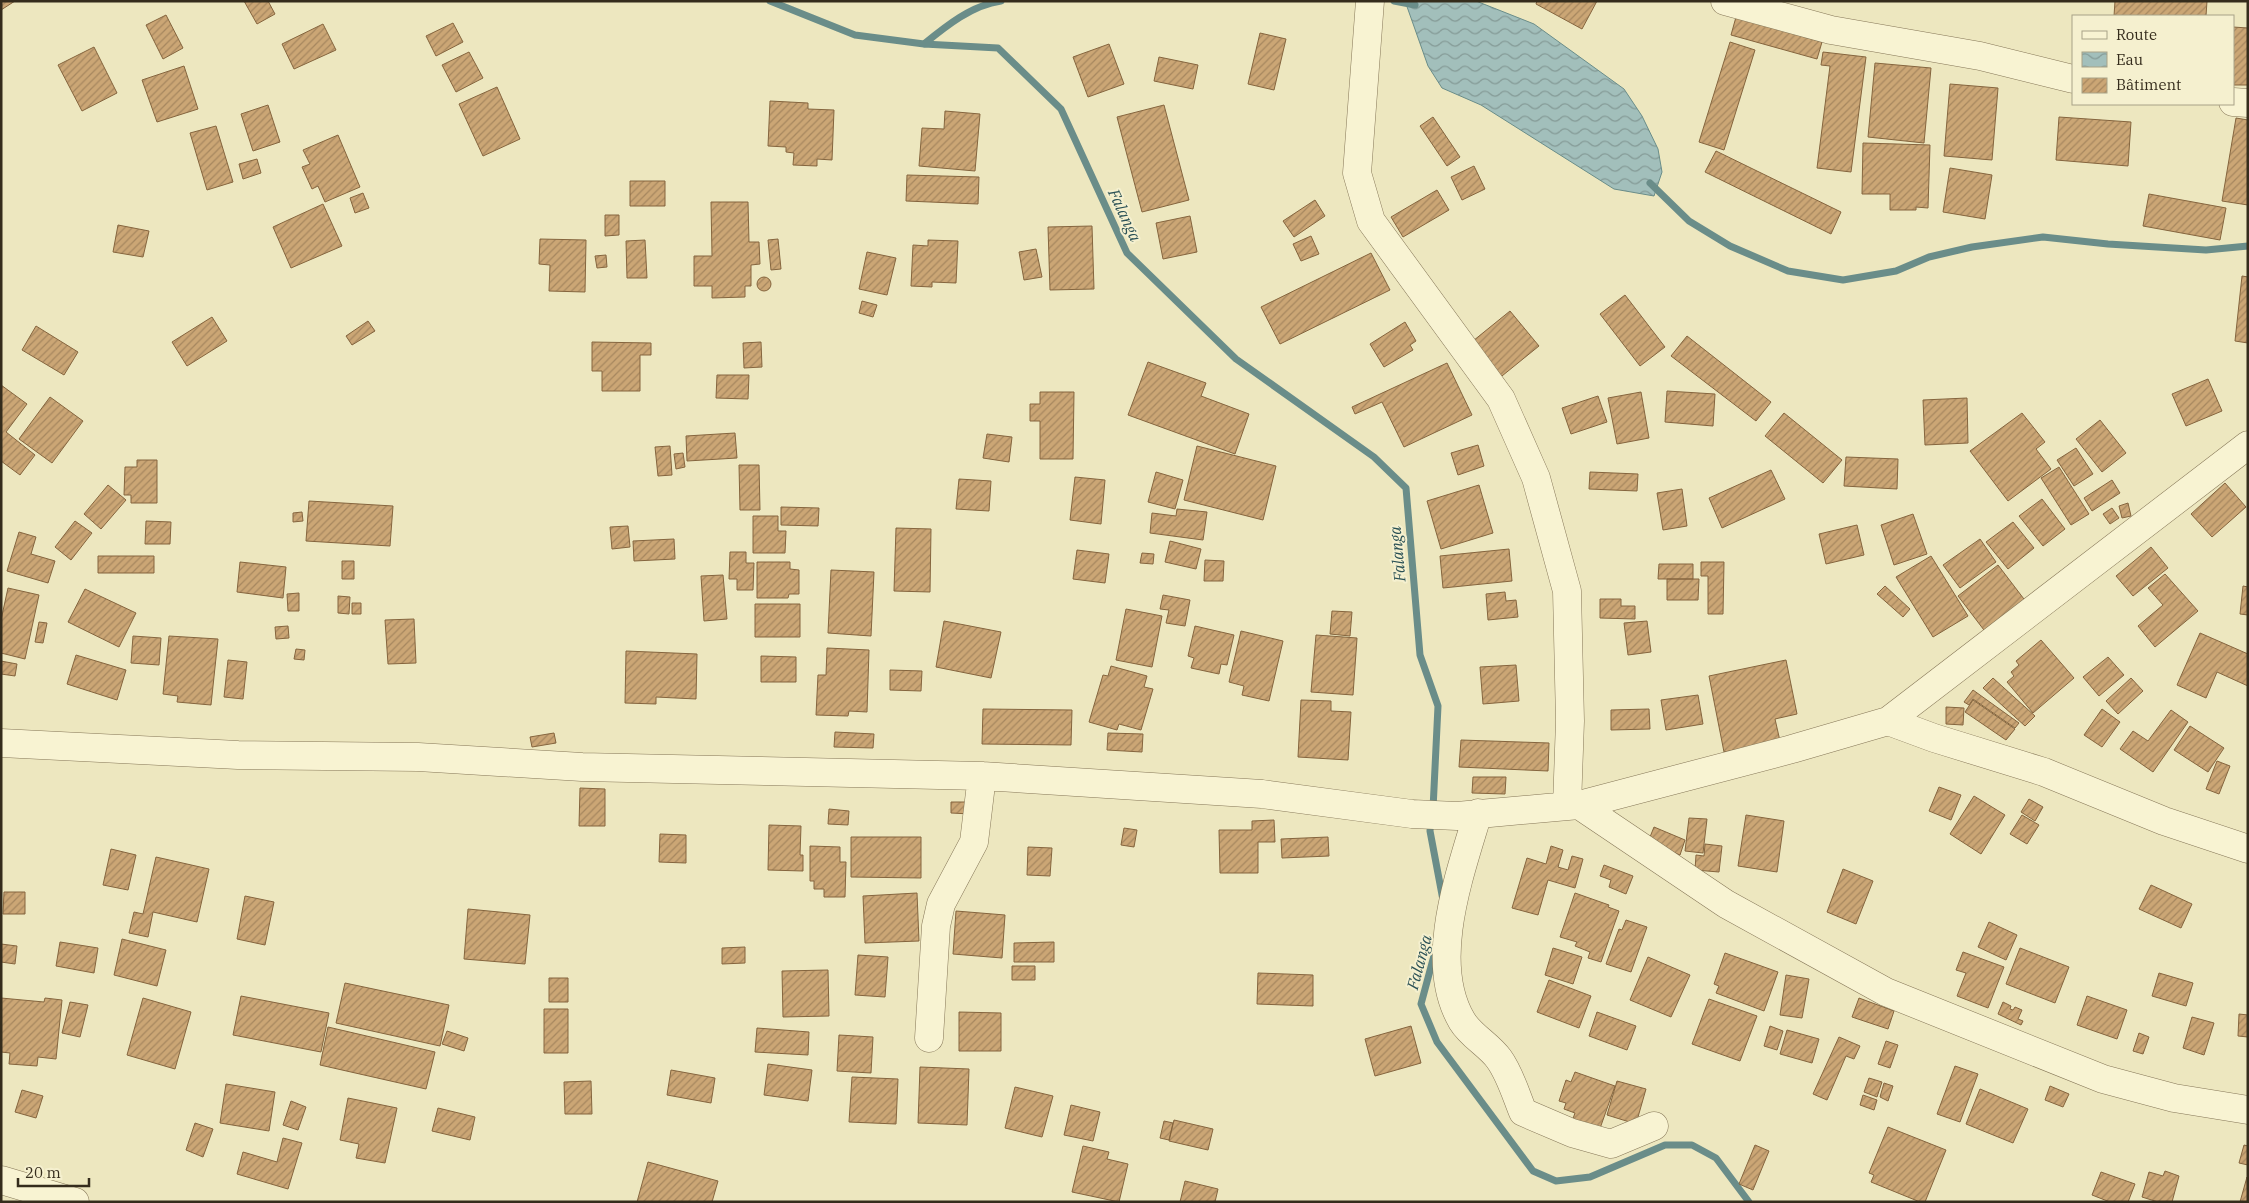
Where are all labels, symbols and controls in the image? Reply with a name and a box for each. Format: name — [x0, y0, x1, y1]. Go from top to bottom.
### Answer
legend — [2072, 15, 2234, 105]
text: Route — [2116, 25, 2157, 44]
text: Eau — [2116, 50, 2143, 69]
text: Bâtiment — [2116, 75, 2181, 94]
water label: Falanga — [1104, 185, 1146, 245]
water label: Falanga — [1385, 525, 1409, 584]
water label: Falanga — [1402, 932, 1436, 992]
scale bar — [18, 1156, 89, 1188]
text: 20 m — [25, 1163, 61, 1182]

